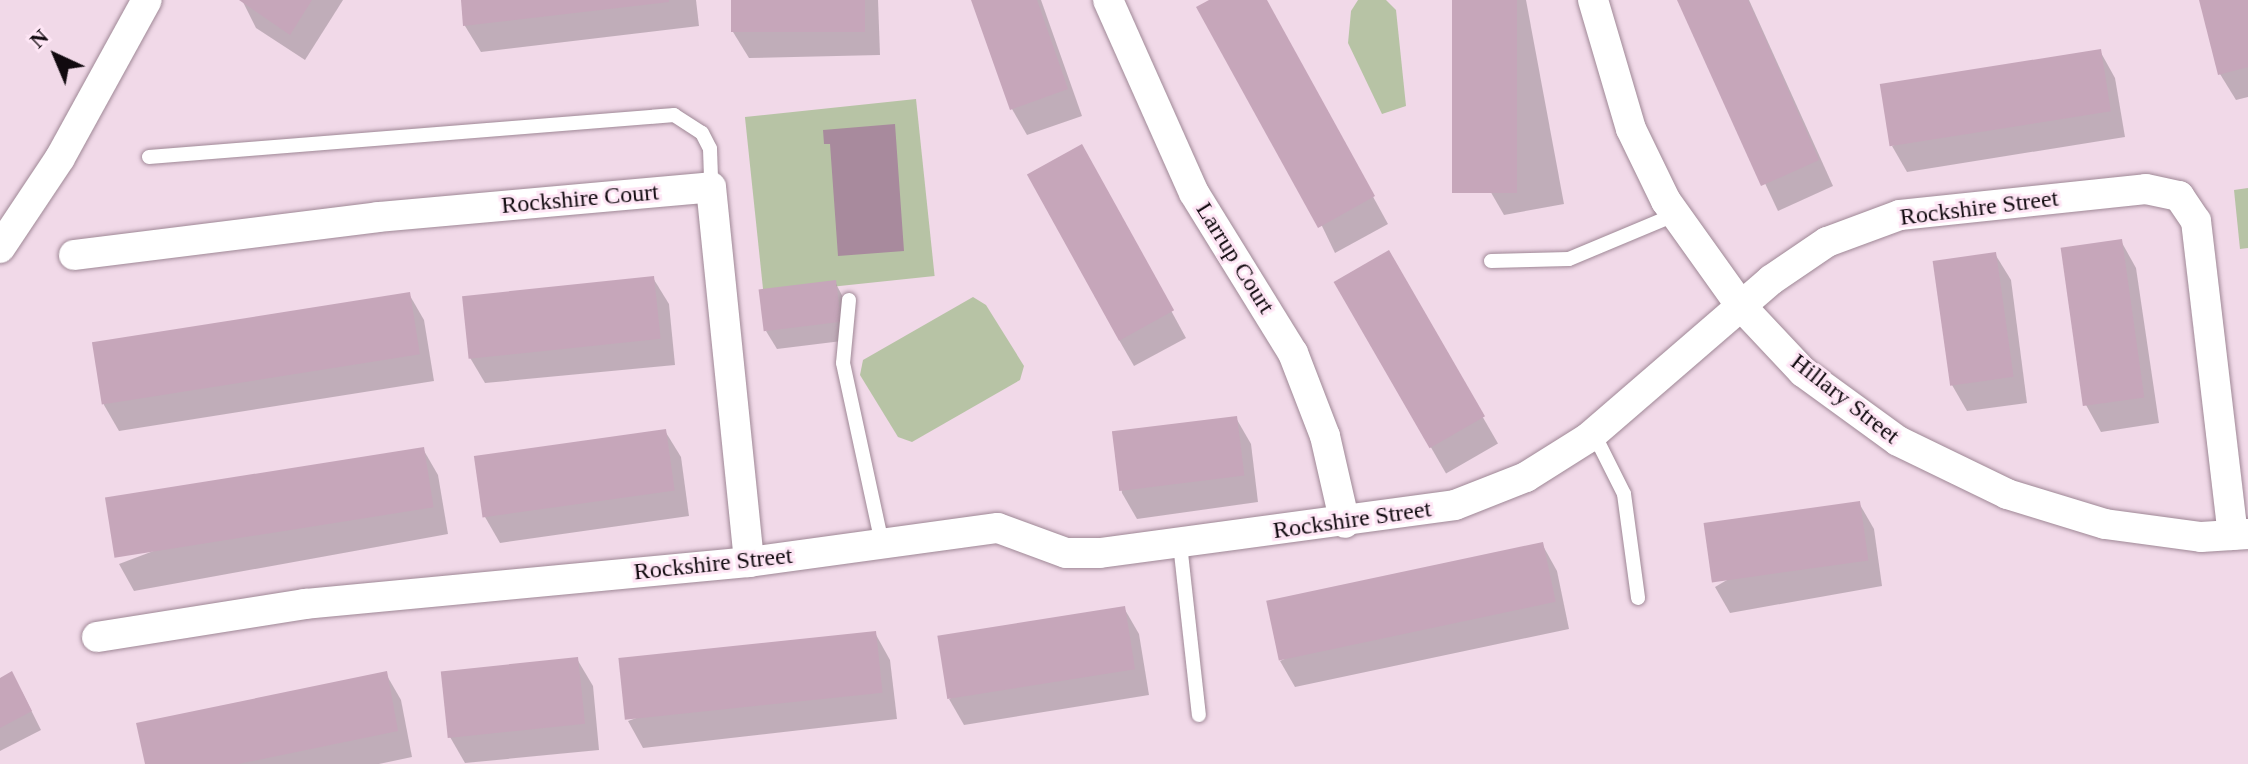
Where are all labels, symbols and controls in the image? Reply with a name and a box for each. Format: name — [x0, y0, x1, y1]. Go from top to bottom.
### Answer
north arrow — [16, 16, 96, 96]
text: N — [25, 24, 53, 53]
street label: Rockshire Court — [500, 178, 660, 220]
street label: Rockshire Street — [1898, 184, 2060, 232]
street label: Larrup Court — [1189, 197, 1281, 319]
street label: Hillary Street — [1785, 348, 1905, 450]
street label: Rockshire Street — [1271, 495, 1433, 545]
street label: Rockshire Street — [632, 541, 794, 587]

